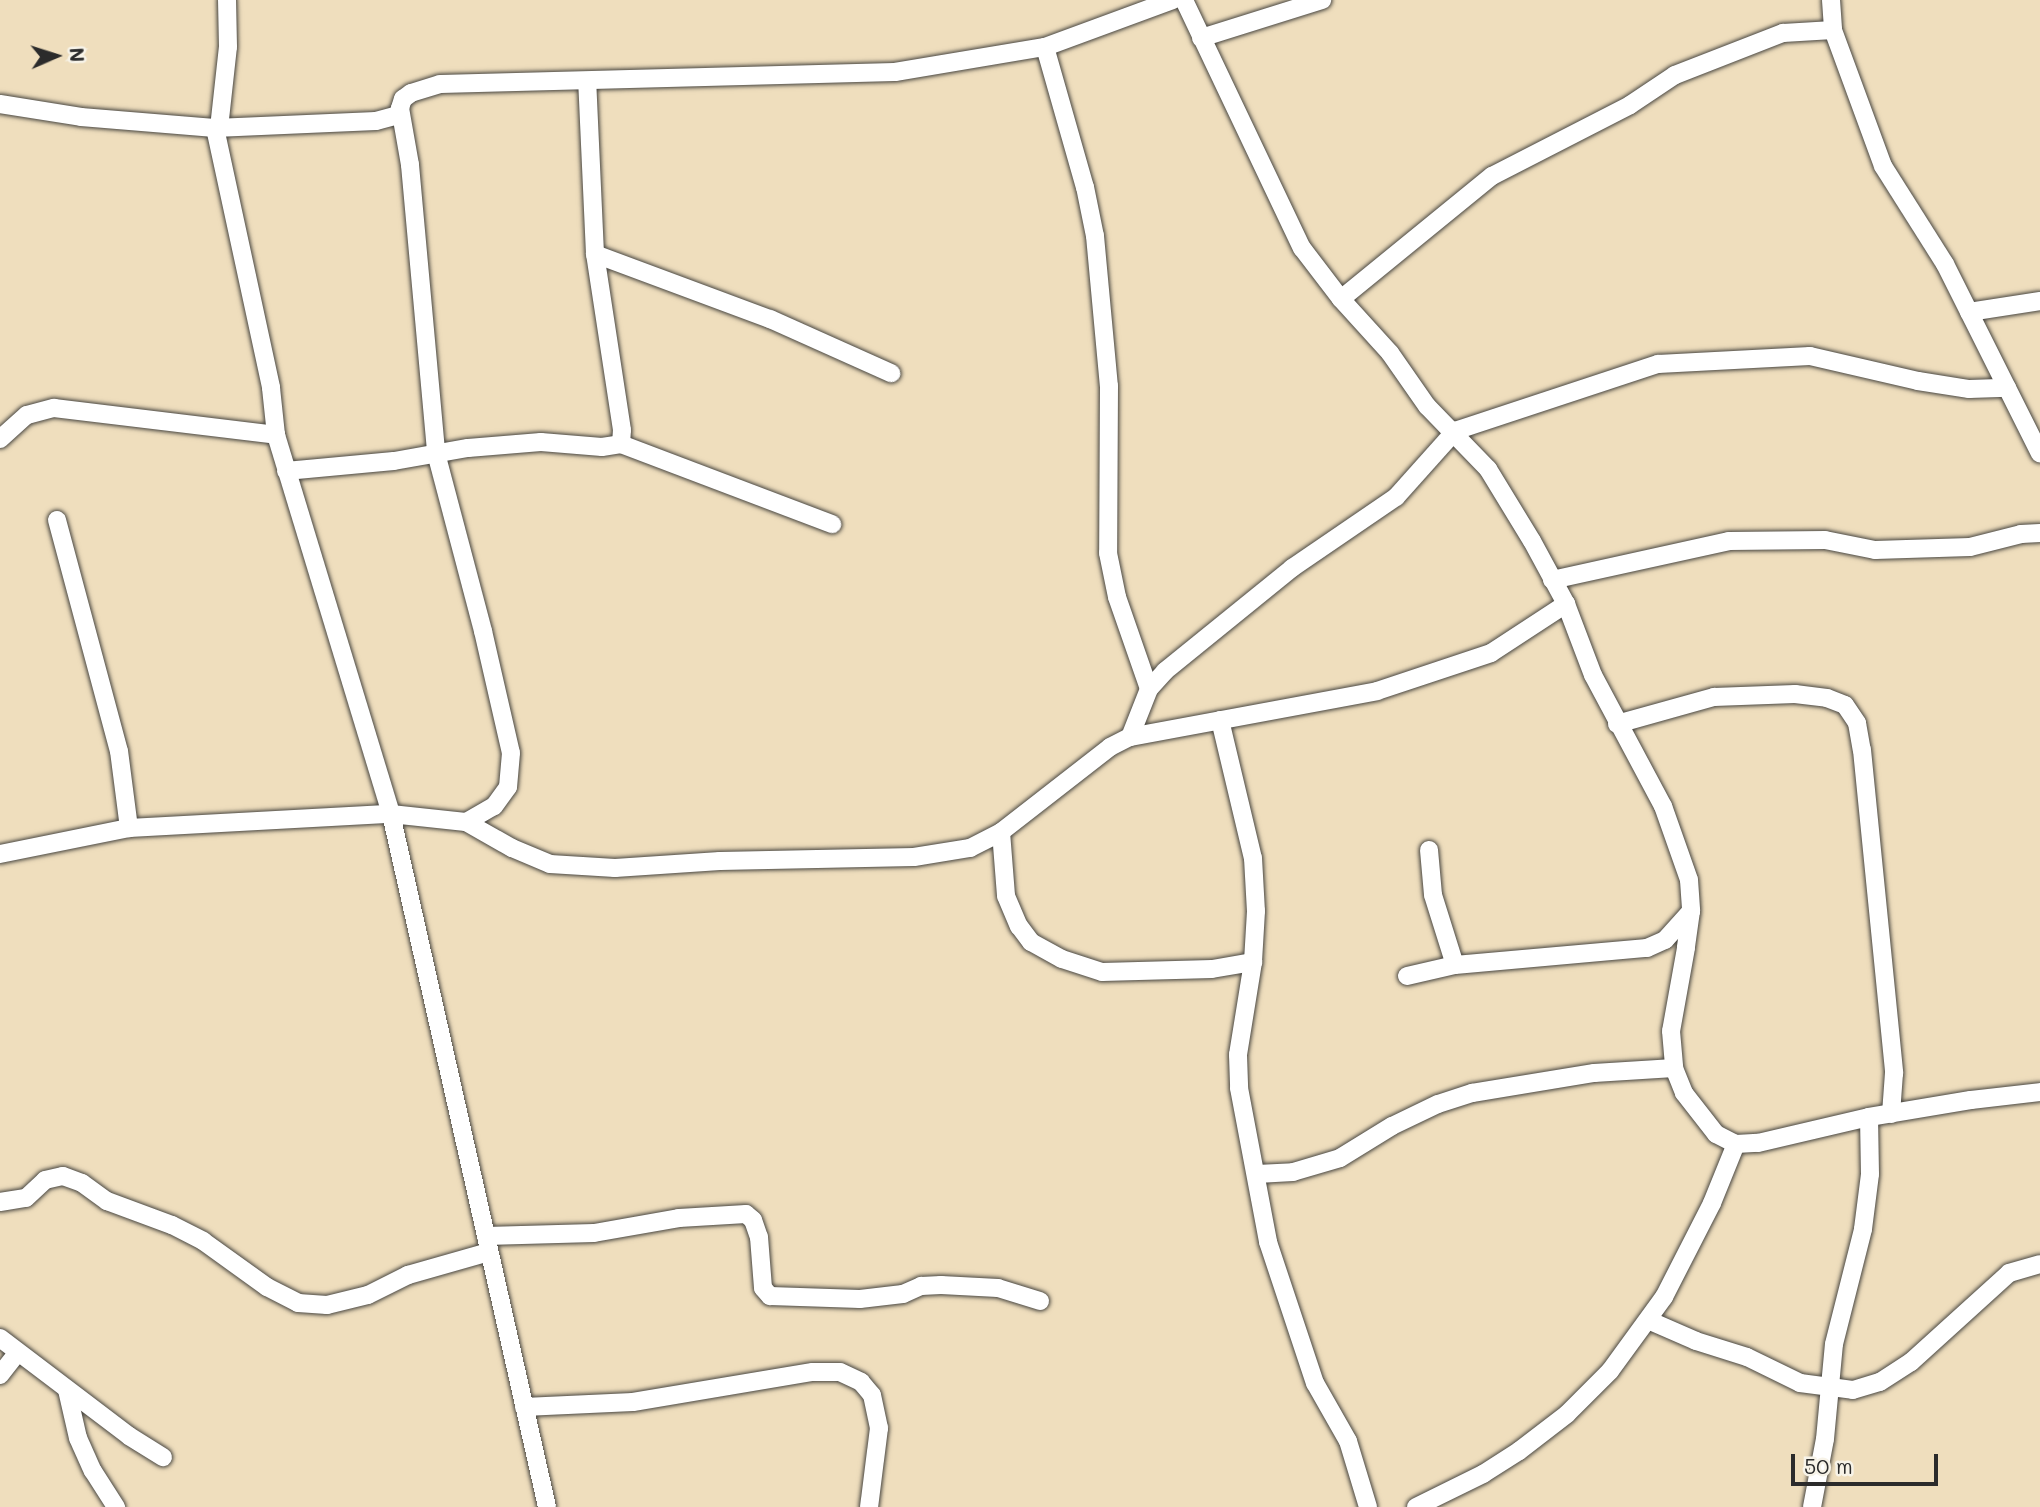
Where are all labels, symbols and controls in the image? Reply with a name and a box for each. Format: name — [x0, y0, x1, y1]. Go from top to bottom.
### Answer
north arrow — [21, 21, 91, 91]
text: N — [65, 47, 90, 63]
scale bar — [1795, 1440, 1942, 1484]
text: 50 m — [1804, 1452, 1853, 1479]

